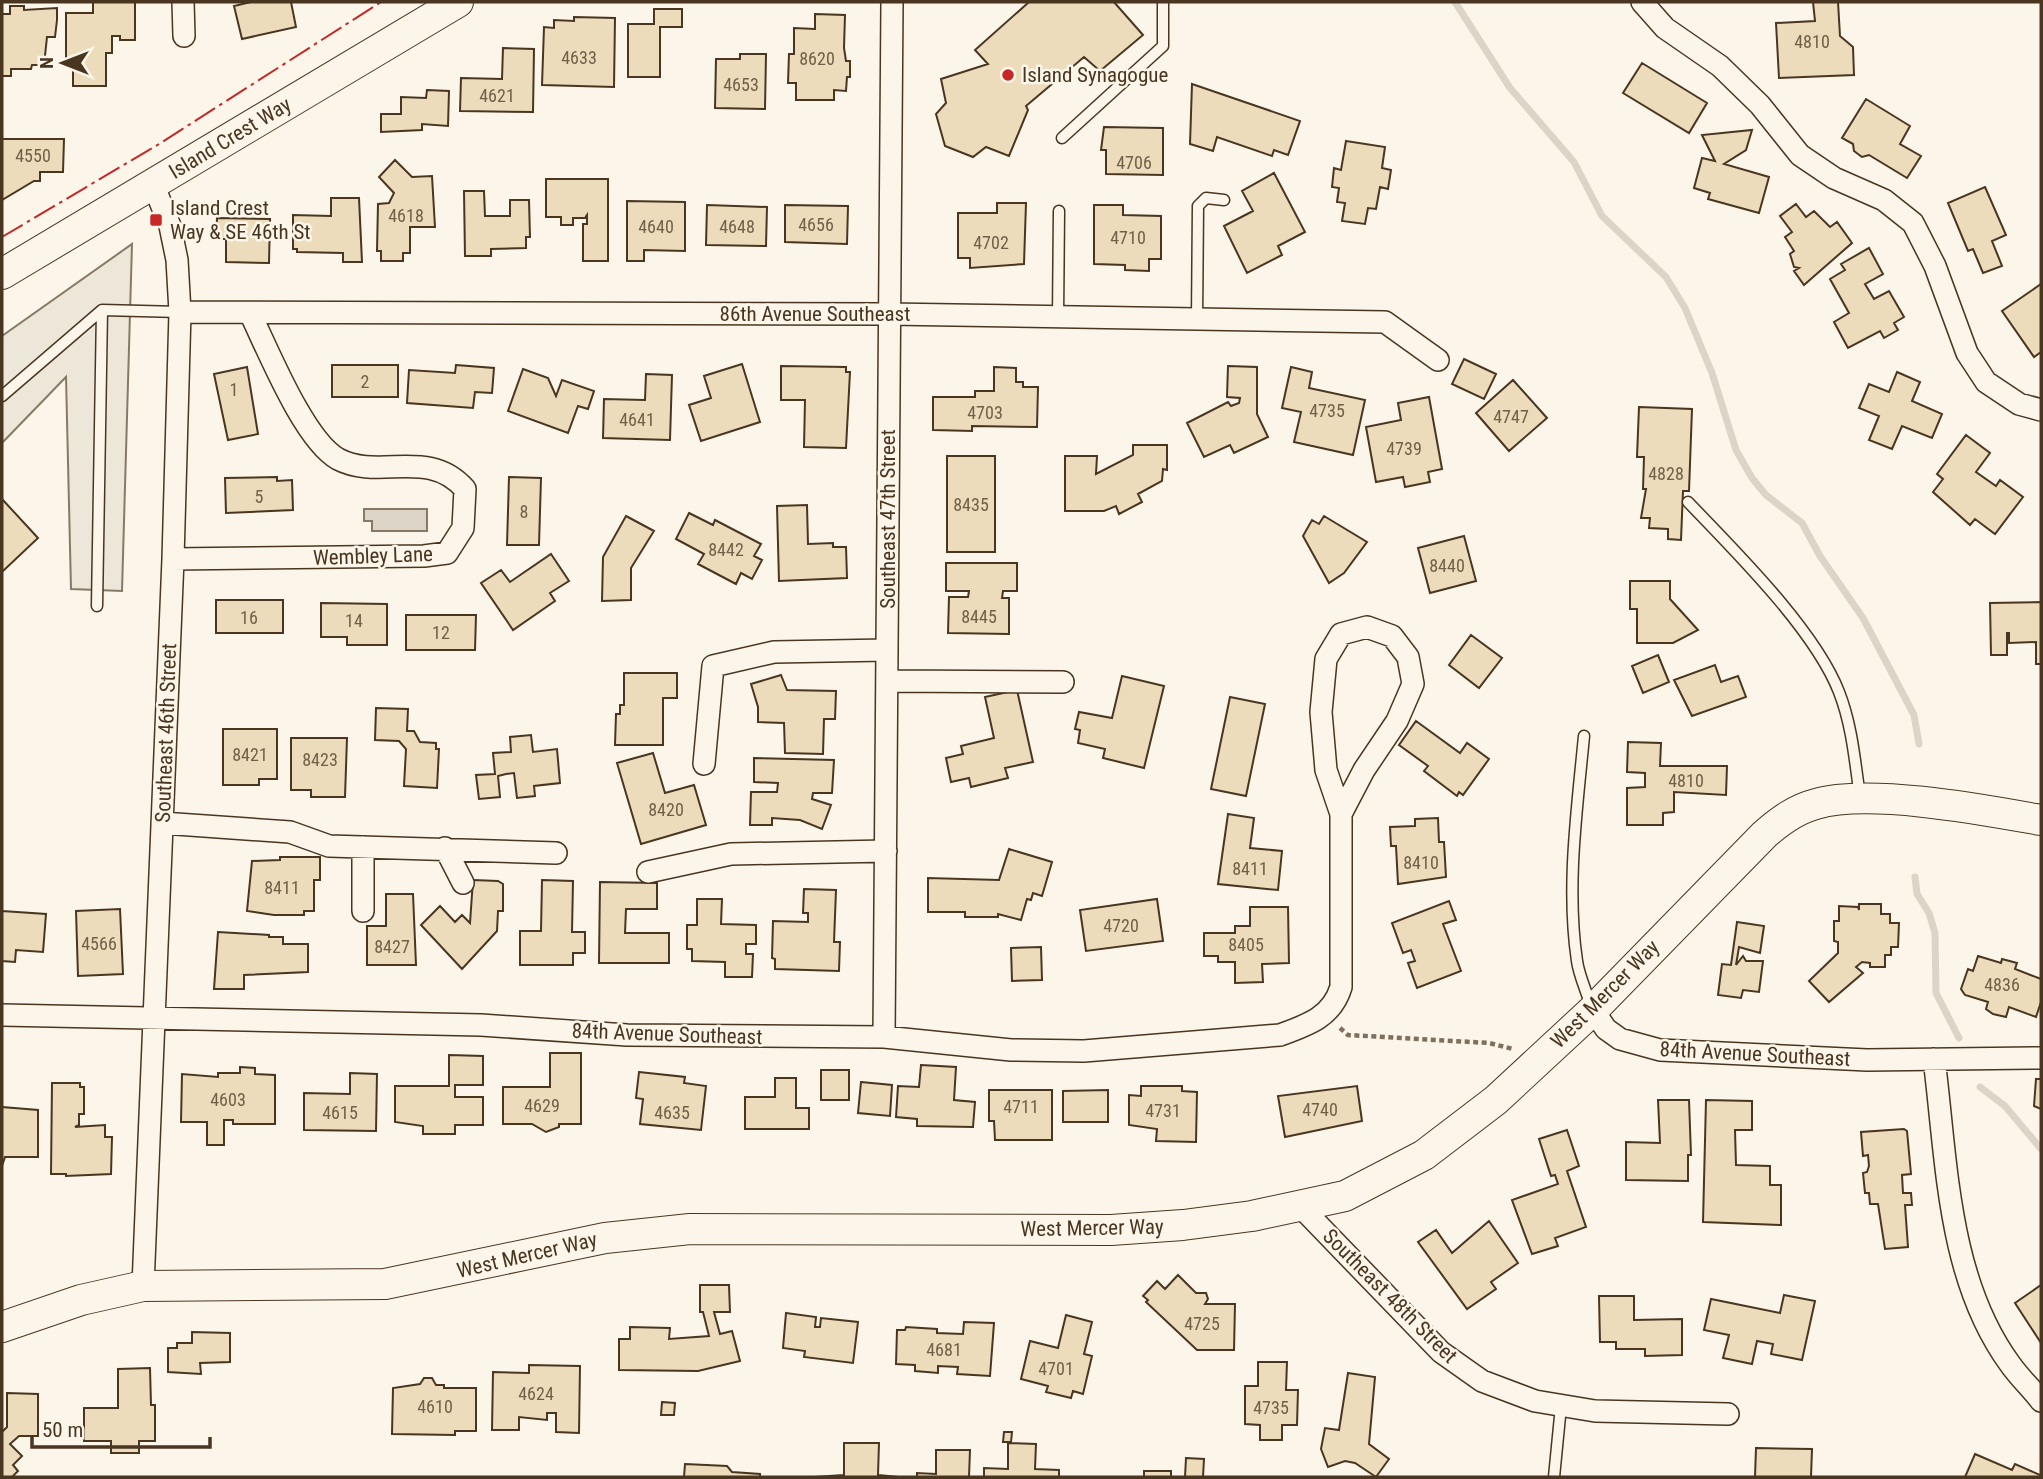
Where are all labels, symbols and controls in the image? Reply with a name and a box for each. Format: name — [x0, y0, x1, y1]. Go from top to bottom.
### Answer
north arrow — [28, 28, 98, 98]
house number: 4810 — [1794, 31, 1830, 52]
house number: 4633 — [561, 47, 597, 68]
house number: 8620 — [799, 48, 835, 69]
text: N — [35, 57, 58, 69]
place label: Island Synagogue — [1022, 63, 1168, 87]
marker: Island Synagogue — [1000, 67, 1016, 83]
house number: 4653 — [723, 74, 759, 95]
house number: 4621 — [479, 85, 515, 106]
street label: Island Crest Way — [165, 92, 296, 184]
house number: 4550 — [15, 145, 51, 166]
house number: 4706 — [1116, 152, 1152, 173]
place label: Island Crest Way & SE 46th St — [170, 196, 311, 244]
house number: 4618 — [388, 205, 424, 226]
marker: Island Crest Way & SE 46th St — [148, 212, 164, 228]
house number: 4656 — [798, 214, 834, 235]
house number: 4640 — [638, 216, 674, 237]
house number: 4648 — [719, 216, 755, 237]
house number: 4710 — [1110, 227, 1146, 248]
house number: 4702 — [973, 232, 1009, 253]
street label: 86th Avenue Southeast — [720, 302, 910, 326]
house number: 2 — [361, 371, 370, 392]
house number: 1 — [230, 379, 238, 400]
house number: 4735 — [1309, 400, 1345, 421]
house number: 4703 — [967, 402, 1003, 423]
house number: 4747 — [1493, 406, 1529, 427]
house number: 4641 — [619, 409, 655, 430]
street label: Southeast 47th Street — [876, 429, 900, 609]
house number: 4739 — [1386, 438, 1422, 459]
house number: 4828 — [1648, 463, 1684, 484]
house number: 5 — [255, 486, 264, 507]
house number: 8435 — [953, 494, 989, 515]
house number: 8 — [520, 501, 528, 522]
house number: 8442 — [708, 539, 744, 560]
street label: Wembley Lane — [313, 542, 433, 570]
house number: 8440 — [1429, 555, 1465, 576]
house number: 8445 — [961, 606, 997, 627]
house number: 16 — [240, 607, 258, 628]
house number: 14 — [345, 610, 363, 631]
house number: 12 — [432, 622, 450, 643]
street label: Southeast 46th Street — [151, 643, 181, 823]
house number: 8421 — [232, 744, 268, 765]
house number: 8423 — [302, 749, 338, 770]
house number: 4810 — [1668, 770, 1704, 791]
house number: 8420 — [648, 799, 684, 820]
house number: 8410 — [1403, 852, 1439, 873]
house number: 8411 — [1232, 858, 1268, 879]
house number: 8411 — [264, 877, 300, 898]
house number: 4720 — [1103, 915, 1139, 936]
house number: 4566 — [81, 933, 117, 954]
house number: 8405 — [1228, 934, 1264, 955]
street label: West Mercer Way — [1546, 935, 1664, 1053]
house number: 8427 — [374, 936, 410, 957]
house number: 4836 — [1984, 974, 2020, 995]
street label: 84th Avenue Southeast — [571, 1019, 763, 1049]
street label: 84th Avenue Southeast — [1659, 1037, 1851, 1071]
house number: 4603 — [210, 1089, 246, 1110]
house number: 4629 — [524, 1095, 560, 1116]
house number: 4711 — [1003, 1096, 1039, 1117]
house number: 4740 — [1302, 1099, 1338, 1120]
house number: 4731 — [1145, 1100, 1181, 1121]
house number: 4615 — [322, 1102, 358, 1123]
house number: 4635 — [654, 1102, 690, 1123]
street label: West Mercer Way — [1020, 1215, 1164, 1241]
street label: Southeast 48th Street — [1318, 1224, 1462, 1368]
street label: West Mercer Way — [455, 1227, 600, 1283]
house number: 4725 — [1184, 1313, 1220, 1334]
house number: 4681 — [926, 1339, 962, 1360]
house number: 4701 — [1038, 1358, 1074, 1379]
house number: 4624 — [518, 1383, 554, 1404]
house number: 4610 — [417, 1396, 453, 1417]
house number: 4735 — [1253, 1397, 1289, 1418]
scale bar — [32, 1406, 210, 1450]
text: 50 m — [42, 1418, 83, 1442]

